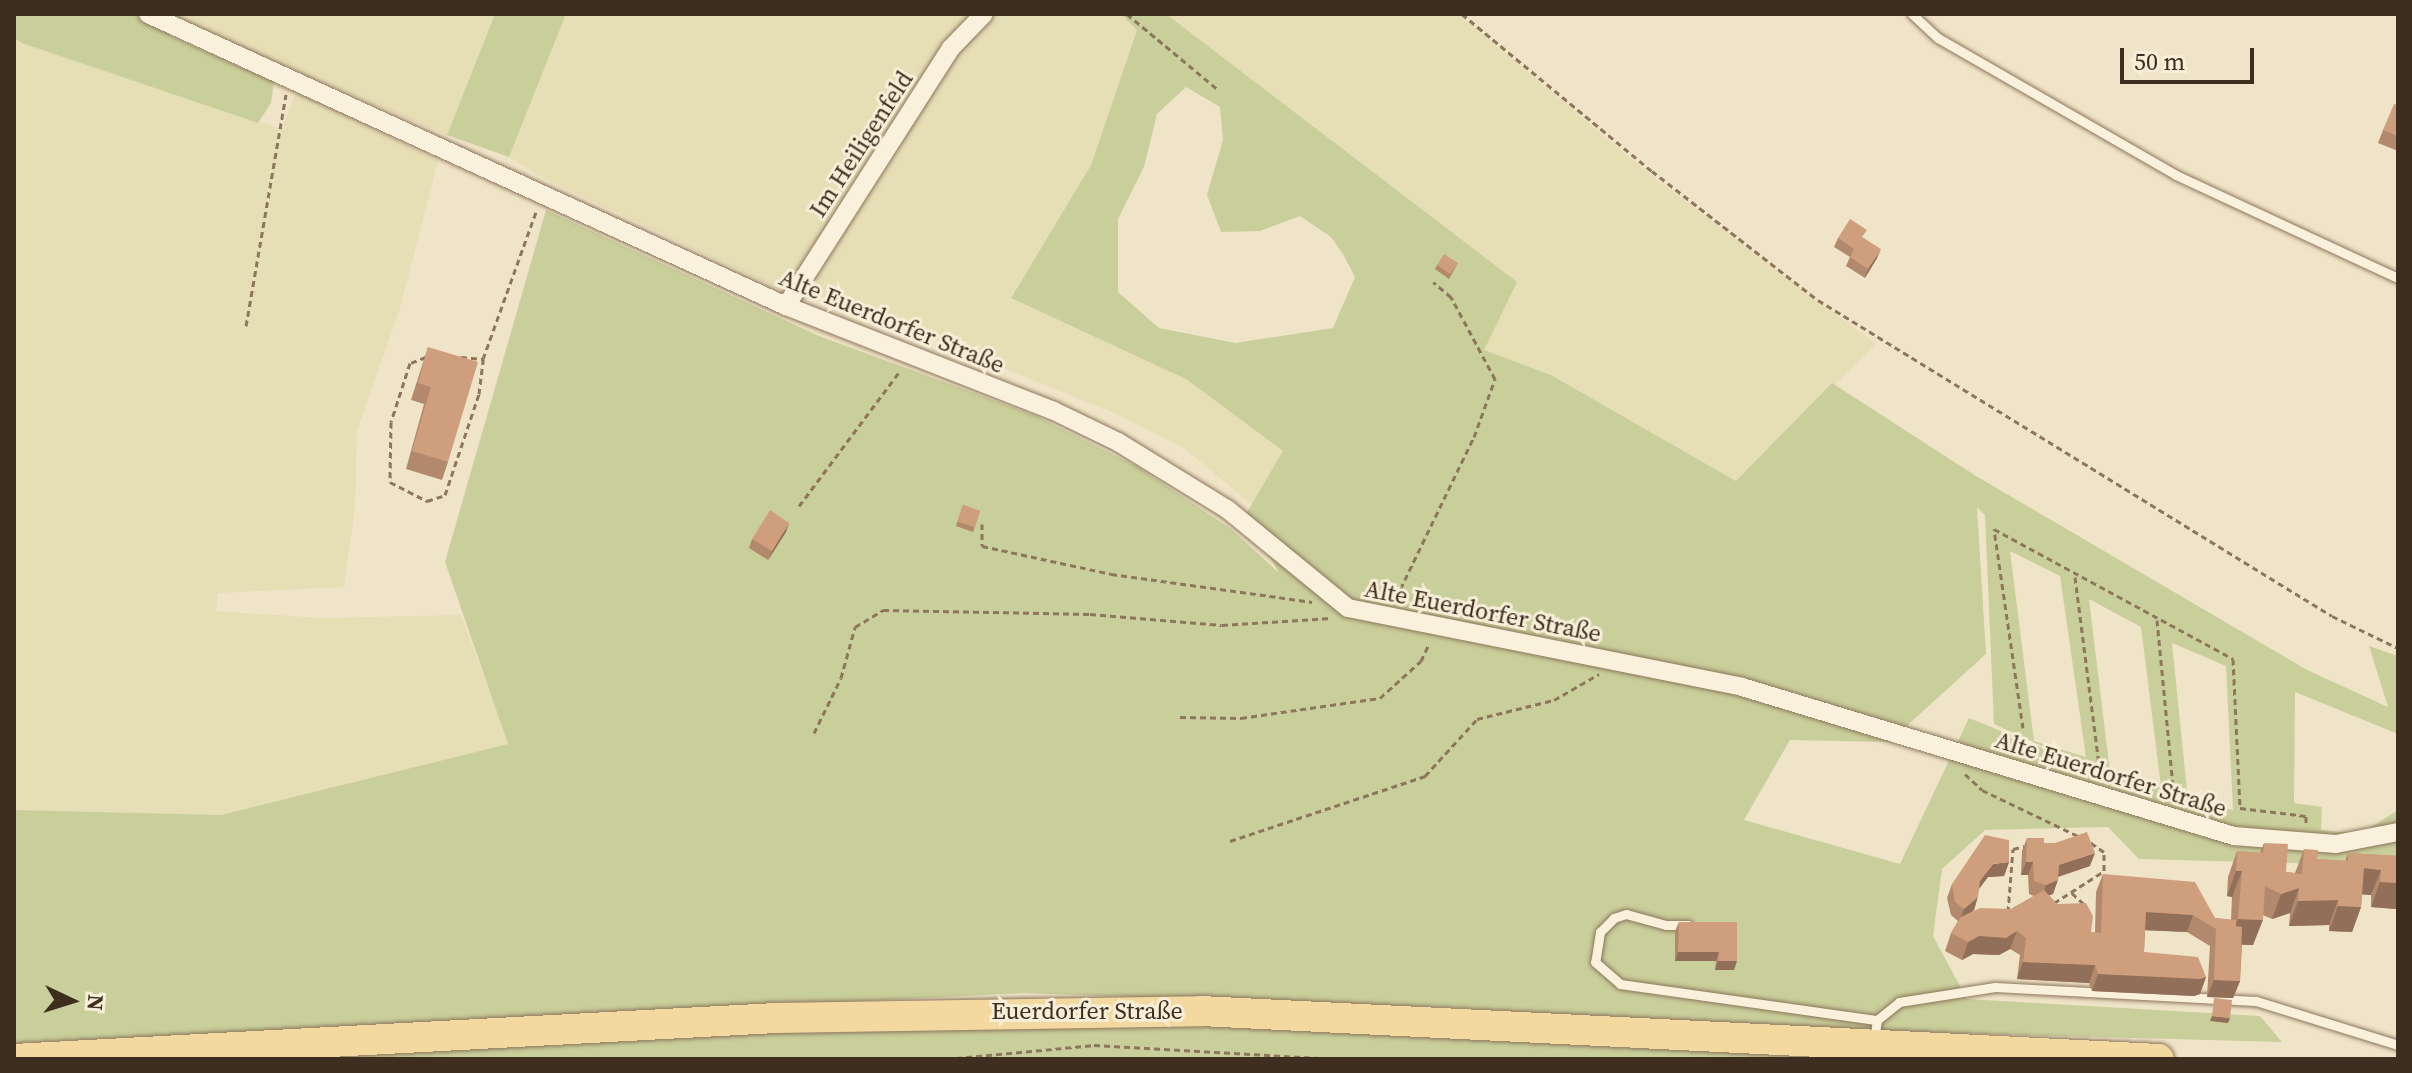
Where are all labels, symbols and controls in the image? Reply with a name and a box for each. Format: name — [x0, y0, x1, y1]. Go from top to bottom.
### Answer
scale bar — [2124, 32, 2258, 82]
text: 50 m — [2134, 45, 2185, 78]
street label: Im Heiligenfeld — [803, 66, 919, 222]
street label: Alte Euerdorfer Straße — [775, 263, 1009, 379]
street label: Alte Euerdorfer Straße — [1362, 574, 1604, 648]
street label: Alte Euerdorfer Straße — [1992, 725, 2230, 823]
north arrow — [32, 961, 112, 1041]
text: N — [80, 994, 111, 1012]
street label: Euerdorfer Straße — [991, 997, 1183, 1025]

